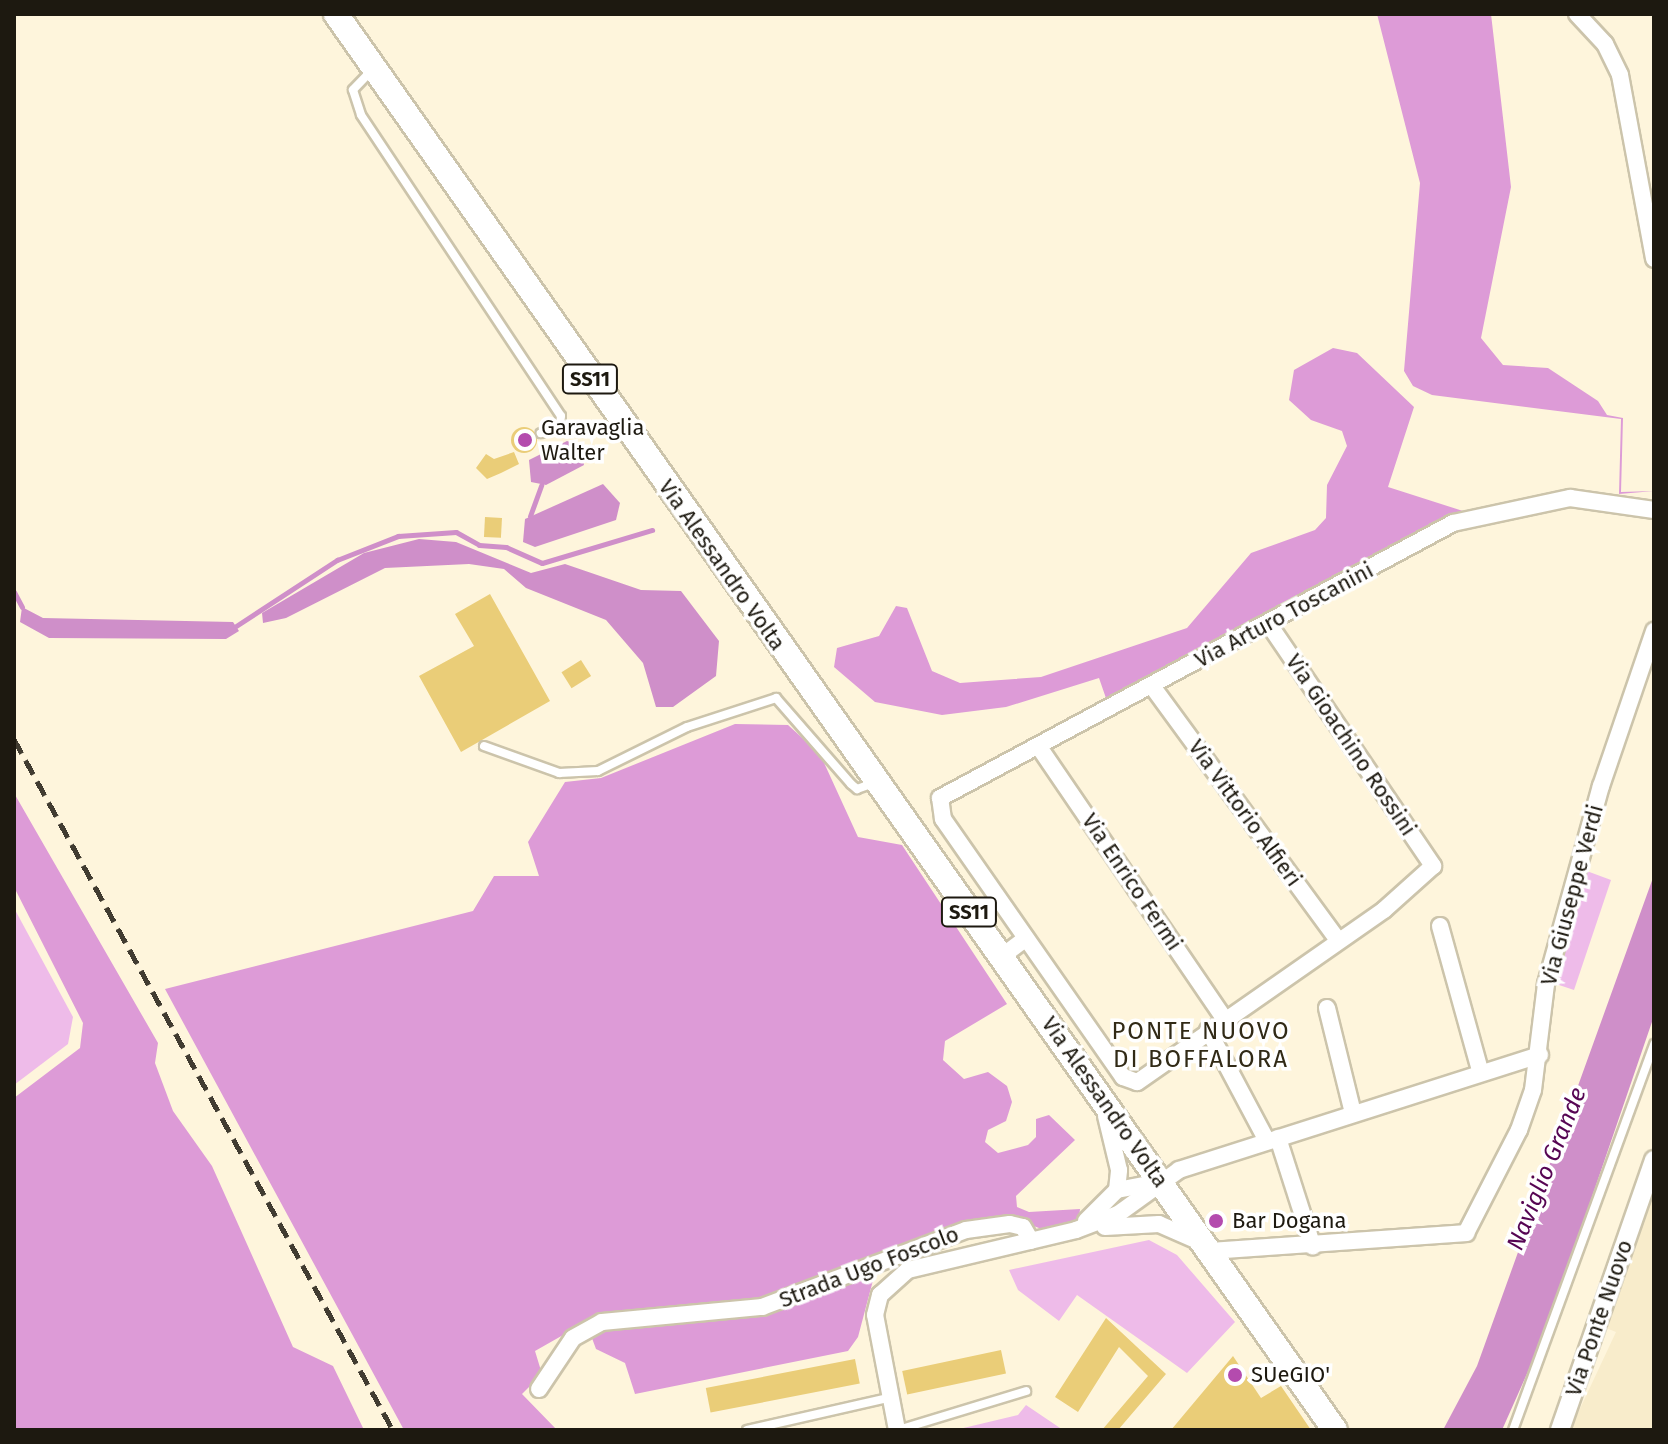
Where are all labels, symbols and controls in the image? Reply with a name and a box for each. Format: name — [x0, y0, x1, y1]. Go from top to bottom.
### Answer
road number: SS11 — [560, 363, 620, 395]
place label: Garavaglia Walter — [541, 414, 644, 466]
marker: Garavaglia Walter — [516, 431, 534, 449]
street label: Via Alessandro Volta — [653, 474, 791, 656]
street label: Via Arturo Toscanini — [1190, 557, 1378, 673]
street label: Via Gioachino Rossini — [1280, 649, 1422, 841]
street label: Via Vittorio Alfieri — [1183, 735, 1307, 891]
street label: Via Giuseppe Verdi — [1535, 802, 1609, 988]
street label: Via Enrico Fermi — [1076, 808, 1188, 956]
road number: SS11 — [939, 896, 999, 928]
street label: Via Alessandro Volta — [1036, 1011, 1174, 1193]
district label: PONTE NUOVO DI BOFFALORA — [1111, 1018, 1291, 1074]
water label: Naviglio Grande — [1501, 1083, 1593, 1255]
place label: Bar Dogana — [1232, 1208, 1347, 1234]
marker: Bar Dogana — [1207, 1212, 1225, 1230]
street label: Strada Ugo Foscolo — [776, 1221, 962, 1313]
street label: Via Ponte Nuovo — [1560, 1236, 1638, 1400]
place label: SUeGIO' — [1251, 1362, 1330, 1388]
marker: SUeGIO' — [1226, 1366, 1244, 1384]

